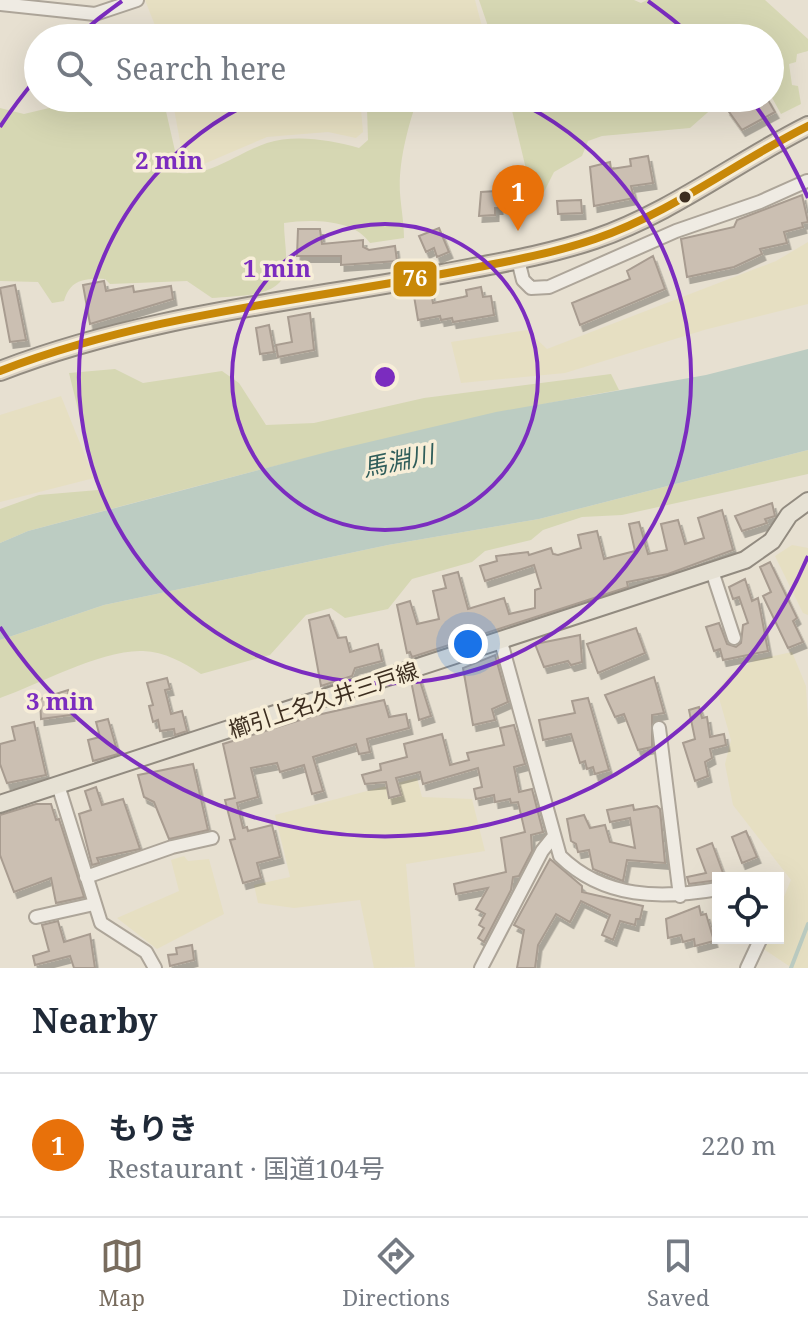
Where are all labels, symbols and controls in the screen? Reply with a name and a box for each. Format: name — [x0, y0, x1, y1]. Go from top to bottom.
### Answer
search box — [24, 24, 784, 112]
icon: search — [52, 46, 96, 90]
text: Search here — [116, 48, 286, 89]
text: 2 min — [135, 143, 203, 176]
pin: 1 — [492, 165, 544, 231]
unlabelled marker — [677, 189, 693, 205]
text: 1 min — [243, 251, 311, 284]
line badge: 76 — [392, 260, 438, 298]
text: 76 — [403, 262, 427, 292]
centre of rings — [371, 363, 399, 391]
water label: 馬淵川 — [359, 436, 440, 484]
your location — [448, 624, 488, 664]
street label: 櫛引上名久井三戸線 — [224, 654, 422, 744]
text: 3 min — [26, 684, 94, 717]
map controls — [712, 872, 784, 944]
button: locate — [712, 872, 784, 944]
text: Nearby — [32, 997, 158, 1043]
text: もりき — [108, 1107, 198, 1148]
text: 1 — [51, 1127, 65, 1163]
text: 220 m — [701, 1127, 776, 1163]
text: Restaurant · 国道104号 — [108, 1150, 385, 1186]
tab: Map — [99, 1234, 145, 1312]
tab: Directions — [342, 1234, 450, 1312]
tab: Saved — [647, 1234, 709, 1312]

